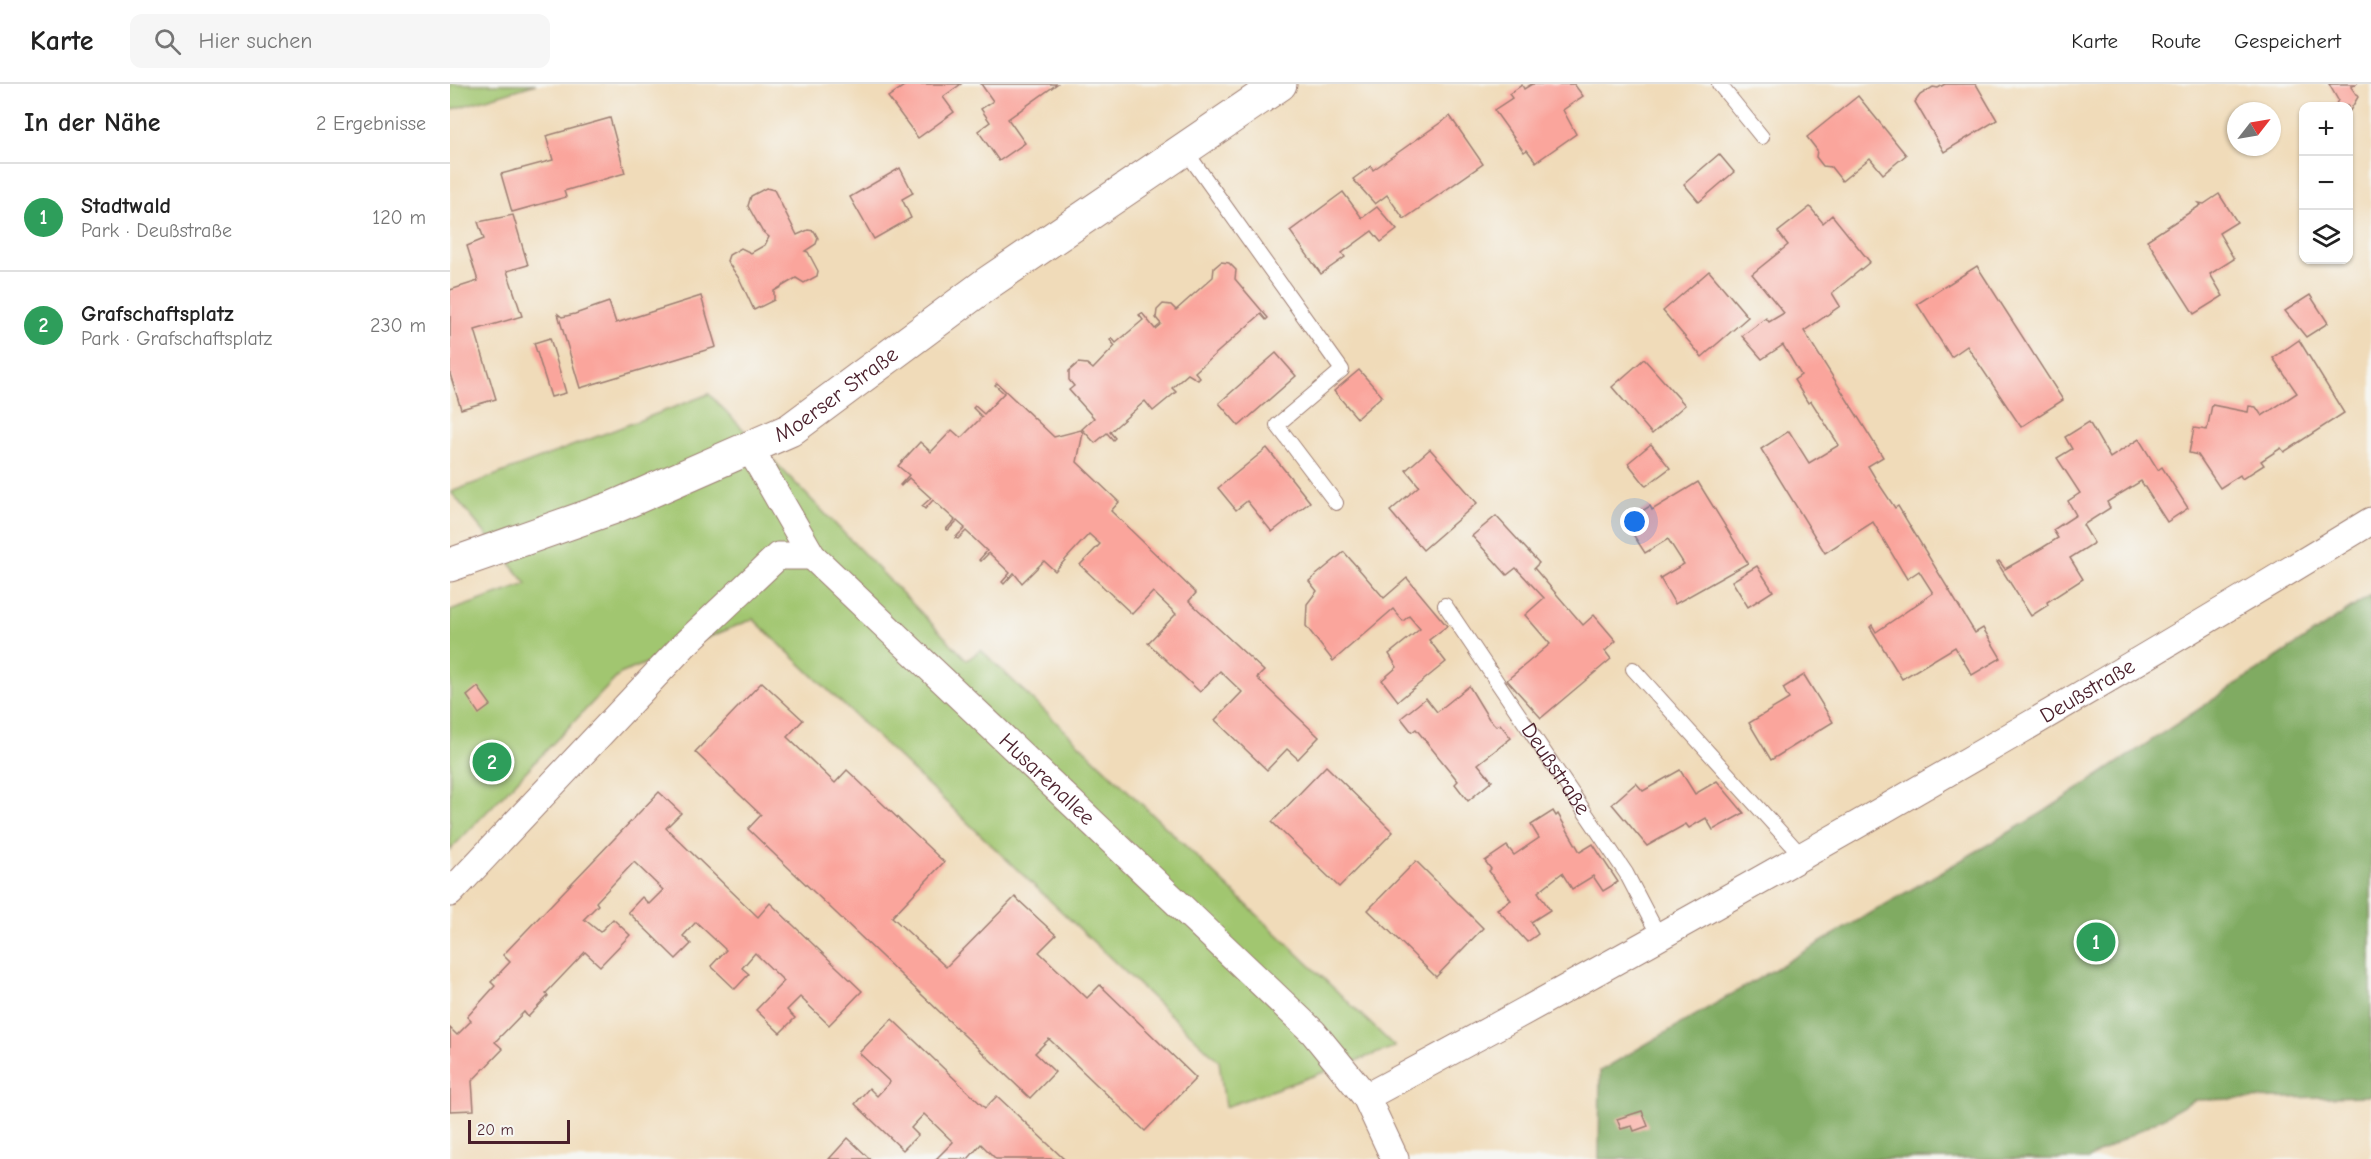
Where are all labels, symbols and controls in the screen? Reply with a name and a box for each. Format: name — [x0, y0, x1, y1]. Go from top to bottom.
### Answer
search box — [130, 14, 550, 68]
text: Karte — [30, 25, 94, 57]
icon: search — [151, 25, 184, 58]
text: Hier suchen — [199, 28, 313, 54]
text: Karte — [2071, 29, 2118, 53]
text: Route — [2151, 29, 2201, 53]
text: Gespeichert — [2234, 29, 2341, 53]
north arrow — [2227, 102, 2281, 156]
map controls — [2299, 102, 2353, 264]
button: + — [2299, 102, 2353, 156]
text: In der Nähe — [24, 108, 161, 138]
text: 2 Ergebnisse — [316, 112, 426, 135]
button: − — [2299, 156, 2353, 210]
text: Stadtwald — [81, 193, 171, 219]
text: 1 — [40, 206, 47, 229]
text: 120 m — [372, 206, 426, 229]
button: layers — [2299, 210, 2353, 264]
text: Park · Deußstraße — [81, 219, 232, 242]
text: Grafschaftsplatz — [81, 301, 234, 327]
text: 2 — [39, 314, 48, 337]
text: 230 m — [370, 314, 426, 337]
text: Park · Grafschaftsplatz — [81, 327, 272, 350]
street label: Moerser Straße — [771, 341, 903, 448]
your location — [1620, 507, 1649, 536]
street label: Deußstraße — [2035, 653, 2140, 729]
street label: Deußstraße — [1516, 718, 1596, 820]
street label: Husarenallee — [994, 728, 1100, 831]
pin: 2 — [472, 740, 512, 784]
pin: 1 — [2076, 920, 2116, 964]
scale bar — [468, 1117, 570, 1144]
text: 20 m — [477, 1121, 514, 1139]

